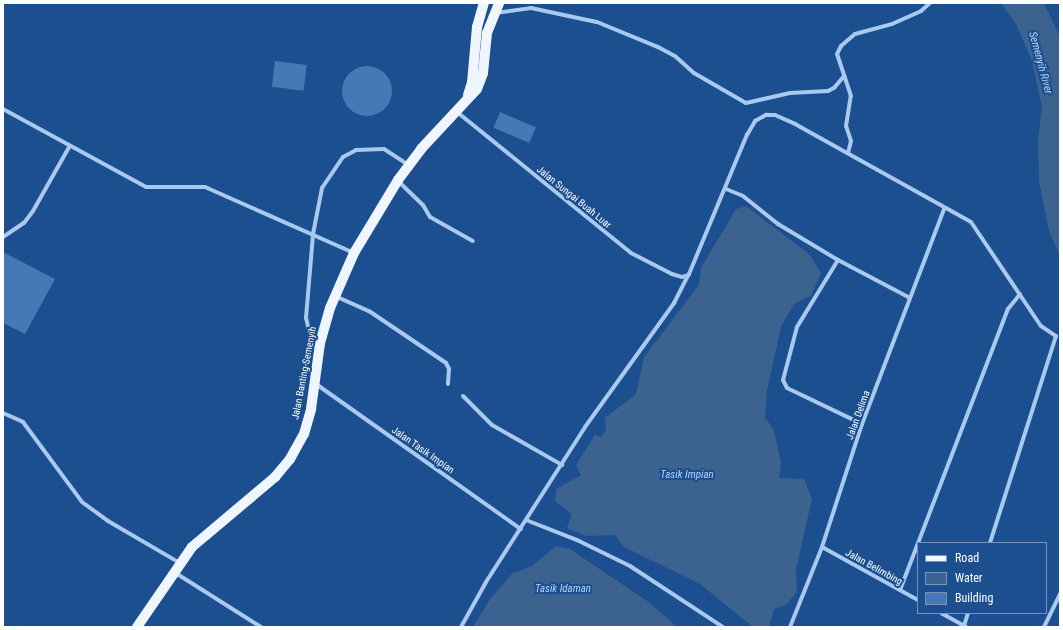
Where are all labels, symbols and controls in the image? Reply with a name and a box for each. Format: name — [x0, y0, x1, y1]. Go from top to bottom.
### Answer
water label: Semenyih River — [1025, 30, 1055, 96]
street label: Jalan Sungai Buah Luar — [534, 163, 614, 231]
street label: Jalan Banting-Semenyih — [289, 325, 319, 421]
street label: Jalan Delima — [844, 389, 872, 441]
street label: Jalan Tasik Impian — [389, 424, 457, 476]
water label: Tasik Impian — [660, 468, 714, 482]
legend — [917, 542, 1047, 614]
street label: Jalan Belimbing — [843, 546, 905, 588]
text: Road — [955, 551, 979, 565]
text: Water — [955, 571, 983, 585]
water label: Tasik Idaman — [535, 582, 591, 596]
text: Building — [955, 591, 993, 605]

